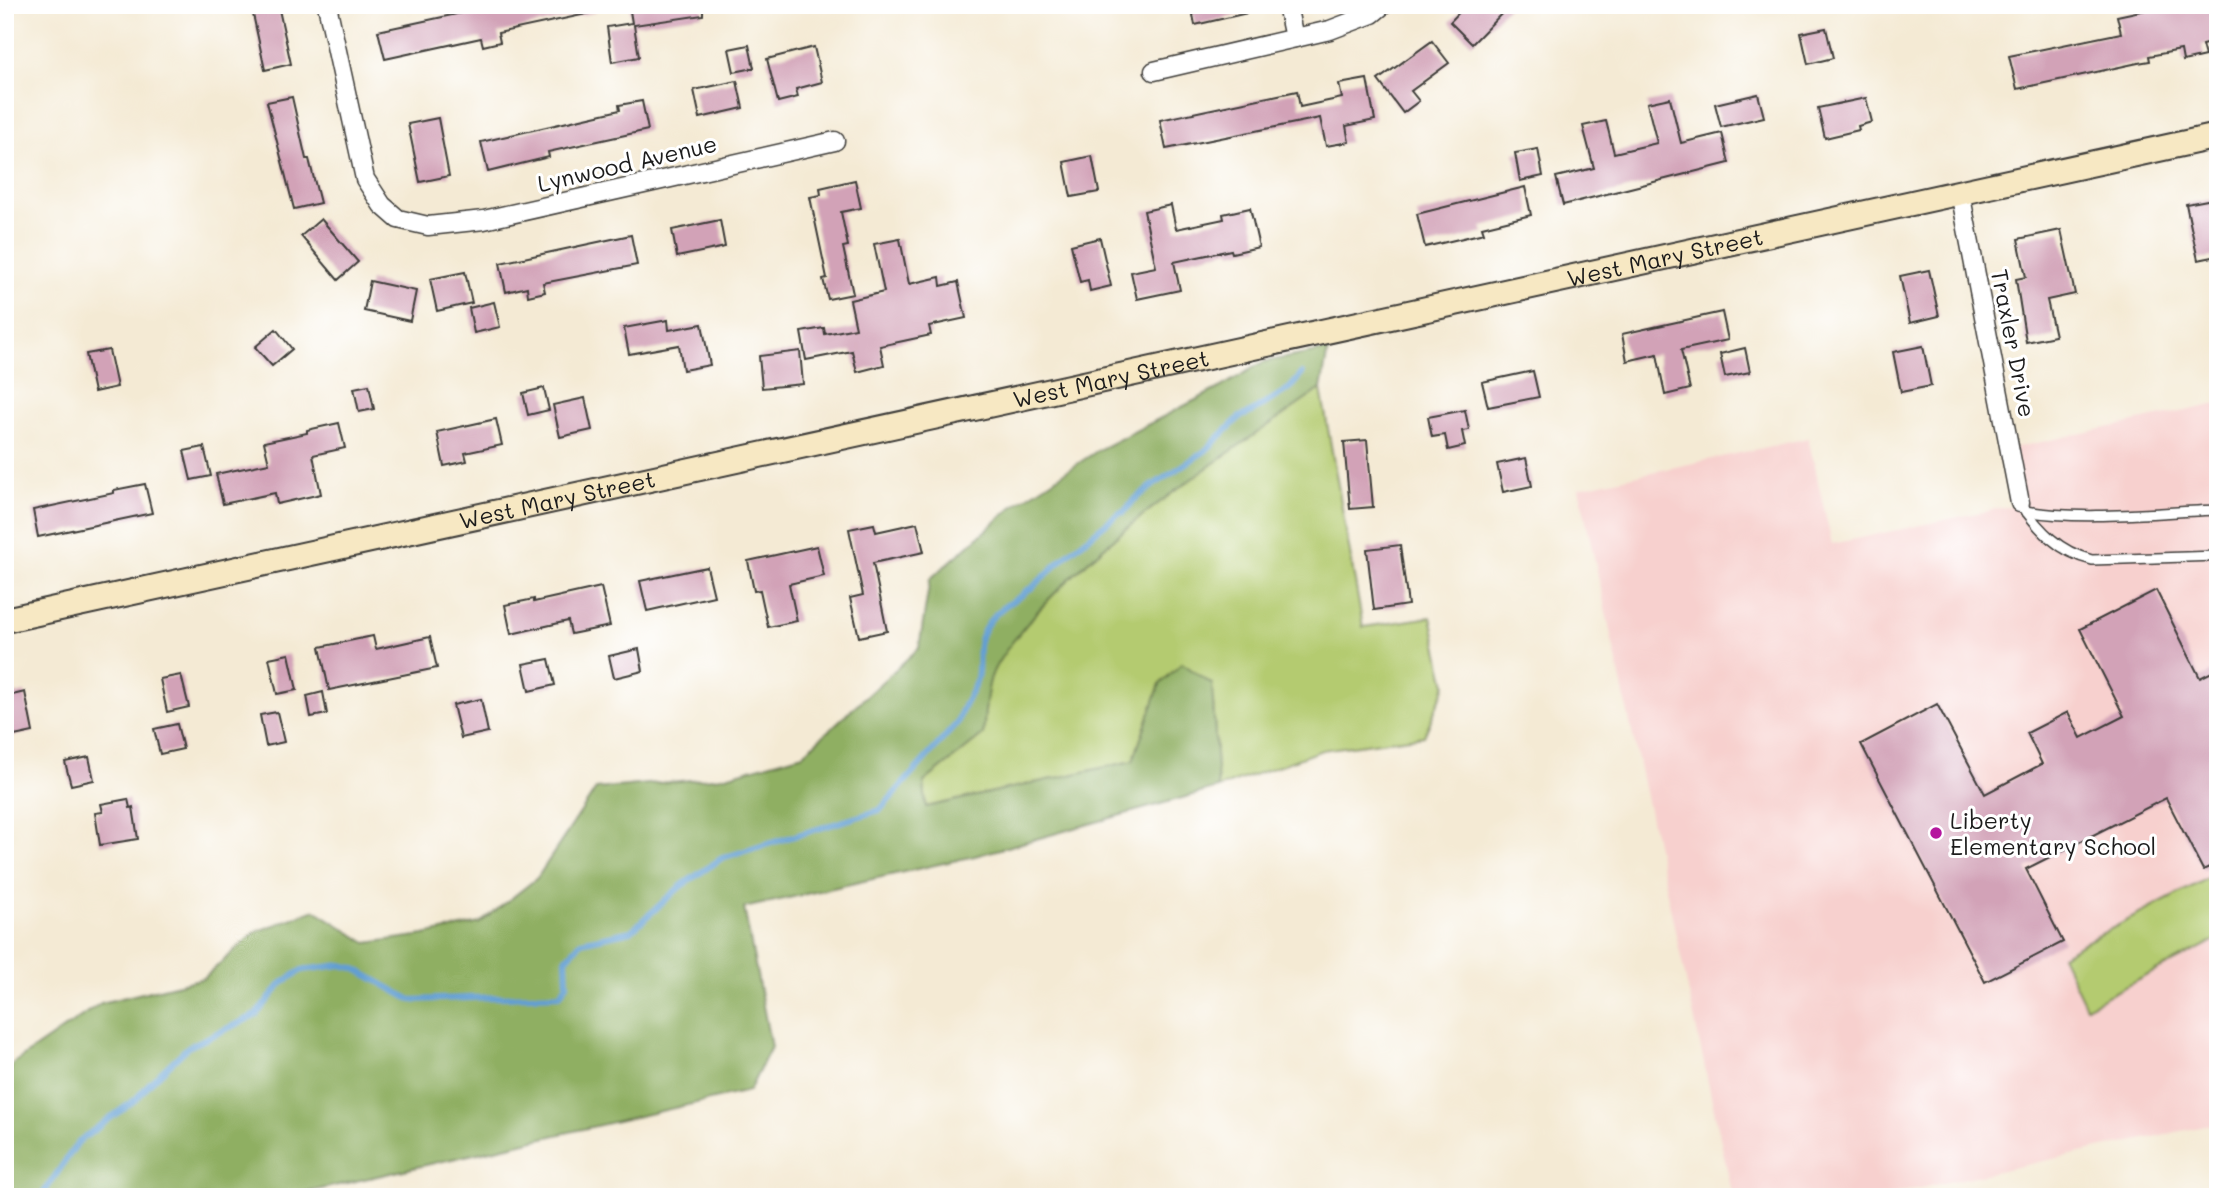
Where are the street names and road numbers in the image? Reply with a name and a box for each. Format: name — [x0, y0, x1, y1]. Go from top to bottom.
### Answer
street label: Lynwood Avenue — [534, 128, 720, 198]
street label: West Mary Street — [1564, 221, 1766, 293]
street label: Traxler Drive — [1985, 266, 2043, 420]
street label: West Mary Street — [1010, 342, 1212, 414]
street label: West Mary Street — [456, 463, 658, 535]

